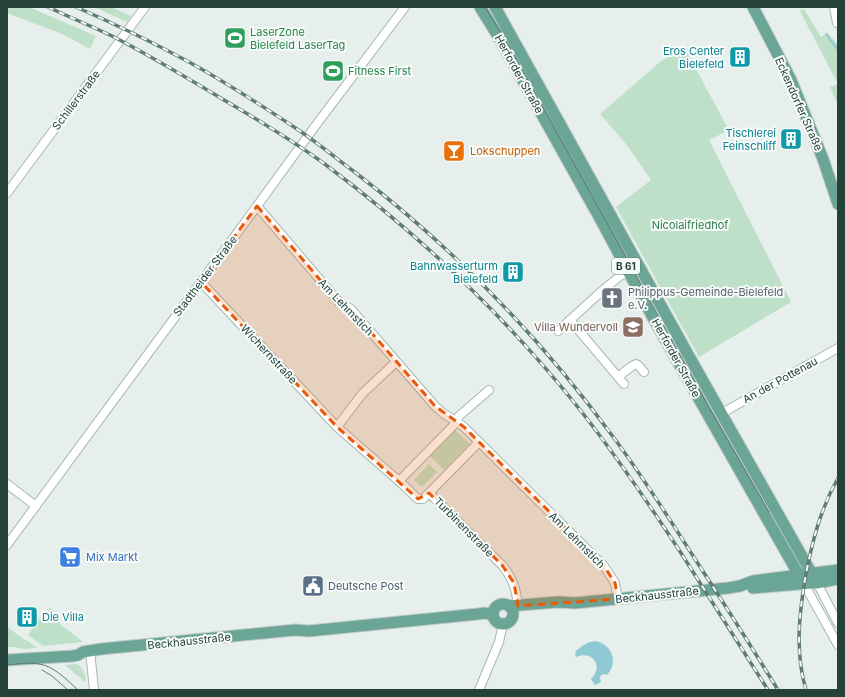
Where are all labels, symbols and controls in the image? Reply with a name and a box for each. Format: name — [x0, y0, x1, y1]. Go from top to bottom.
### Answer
sports icon: LaserZone Bielefeld LaserTag — [222, 25, 248, 51]
place label: LaserZone Bielefeld LaserTag — [250, 25, 345, 52]
street label: Herforder Straße — [492, 32, 546, 116]
place label: Eros Center Bielefeld — [663, 44, 724, 71]
building icon: Eros Center Bielefeld — [727, 44, 753, 70]
street label: Eckendorfer Straße — [772, 55, 826, 153]
sports icon: Fitness First — [320, 58, 346, 84]
place label: Fitness First — [348, 64, 411, 78]
street label: Schillerstraße — [49, 67, 103, 133]
place label: Tischlerei Feinschliff — [723, 126, 776, 153]
building icon: Tischlerei Feinschliff — [778, 126, 804, 152]
bar icon: Lokschuppen — [441, 138, 467, 164]
place label: Lokschuppen — [470, 144, 540, 158]
park label: Nicolaifriedhof — [652, 218, 728, 232]
street label: Stadtheider Straße — [170, 233, 240, 319]
road number: B 61 — [612, 258, 640, 274]
place label: Bahnwasserturm Bielefeld — [410, 259, 498, 286]
building icon: Bahnwasserturm Bielefeld — [500, 259, 526, 285]
street label: Am Lehmstich — [315, 276, 377, 338]
church icon: Philippus-Gemeinde-Bielefeld e.V. — [599, 285, 625, 311]
place label: Philippus-Gemeinde-Bielefeld e.V. — [628, 285, 783, 312]
school or university icon: Villa Wundervoll — [620, 314, 646, 340]
street label: Herforder Straße — [649, 316, 703, 400]
place label: Villa Wundervoll — [534, 320, 618, 334]
street label: Wichernstraße — [238, 321, 300, 387]
street label: An der Pottenau — [740, 354, 820, 406]
street label: Turbinenstraße — [431, 494, 497, 560]
street label: Am Lehmstich — [546, 509, 608, 571]
supermarket icon: Mix Markt — [57, 544, 83, 570]
place label: Mix Markt — [86, 550, 138, 564]
public building icon: Deutsche Post — [300, 573, 326, 599]
place label: Deutsche Post — [328, 579, 404, 593]
street label: Beckhausstraße — [615, 584, 699, 606]
building icon: Die Villa — [14, 604, 40, 630]
place label: Die Villa — [42, 610, 84, 624]
street label: Beckhausstraße — [147, 630, 231, 652]

